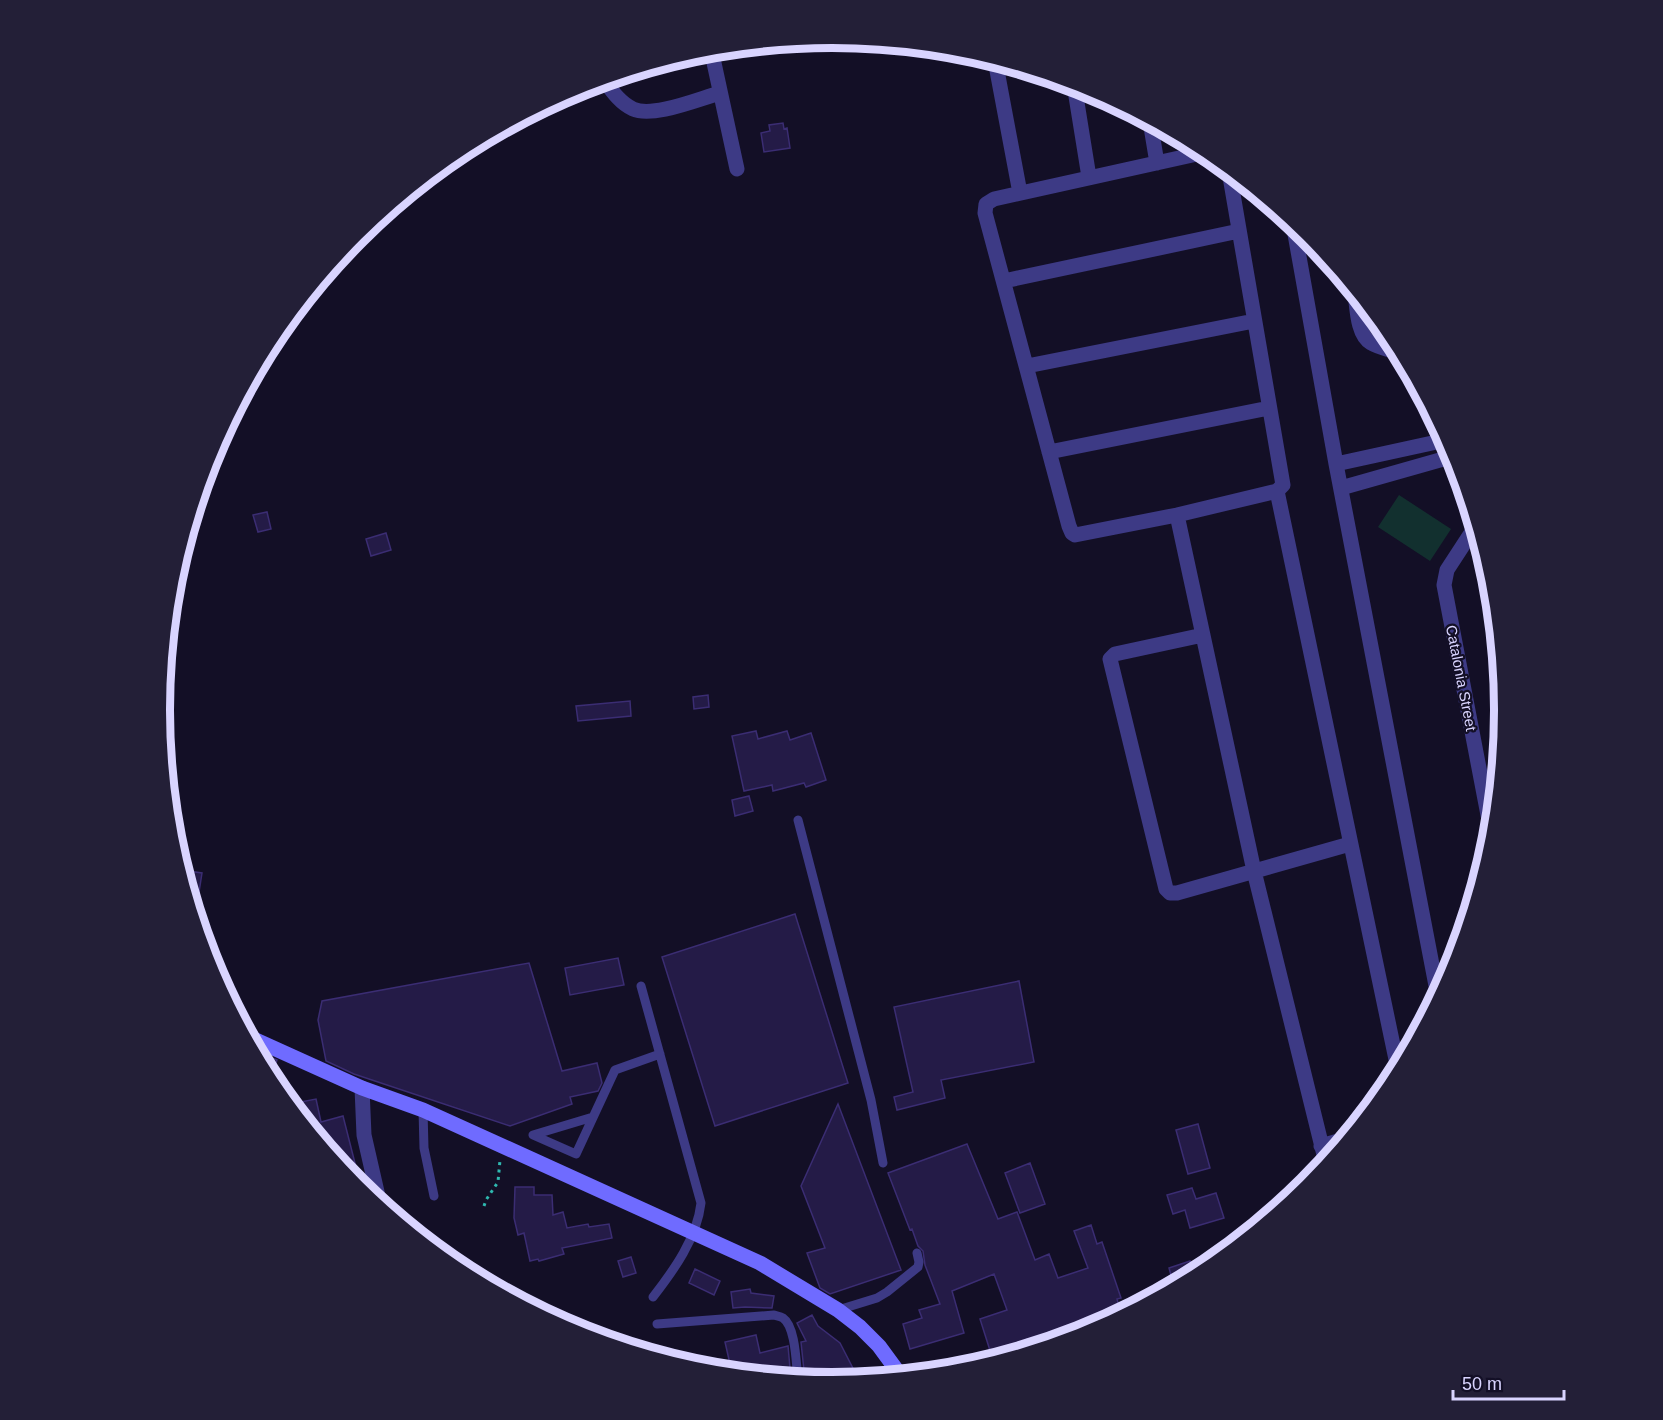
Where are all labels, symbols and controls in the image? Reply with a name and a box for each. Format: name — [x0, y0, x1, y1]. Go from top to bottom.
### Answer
street label: Catalonia Street — [1443, 623, 1480, 733]
scale bar — [1453, 1363, 1564, 1401]
text: 50 m — [1462, 1374, 1502, 1394]

